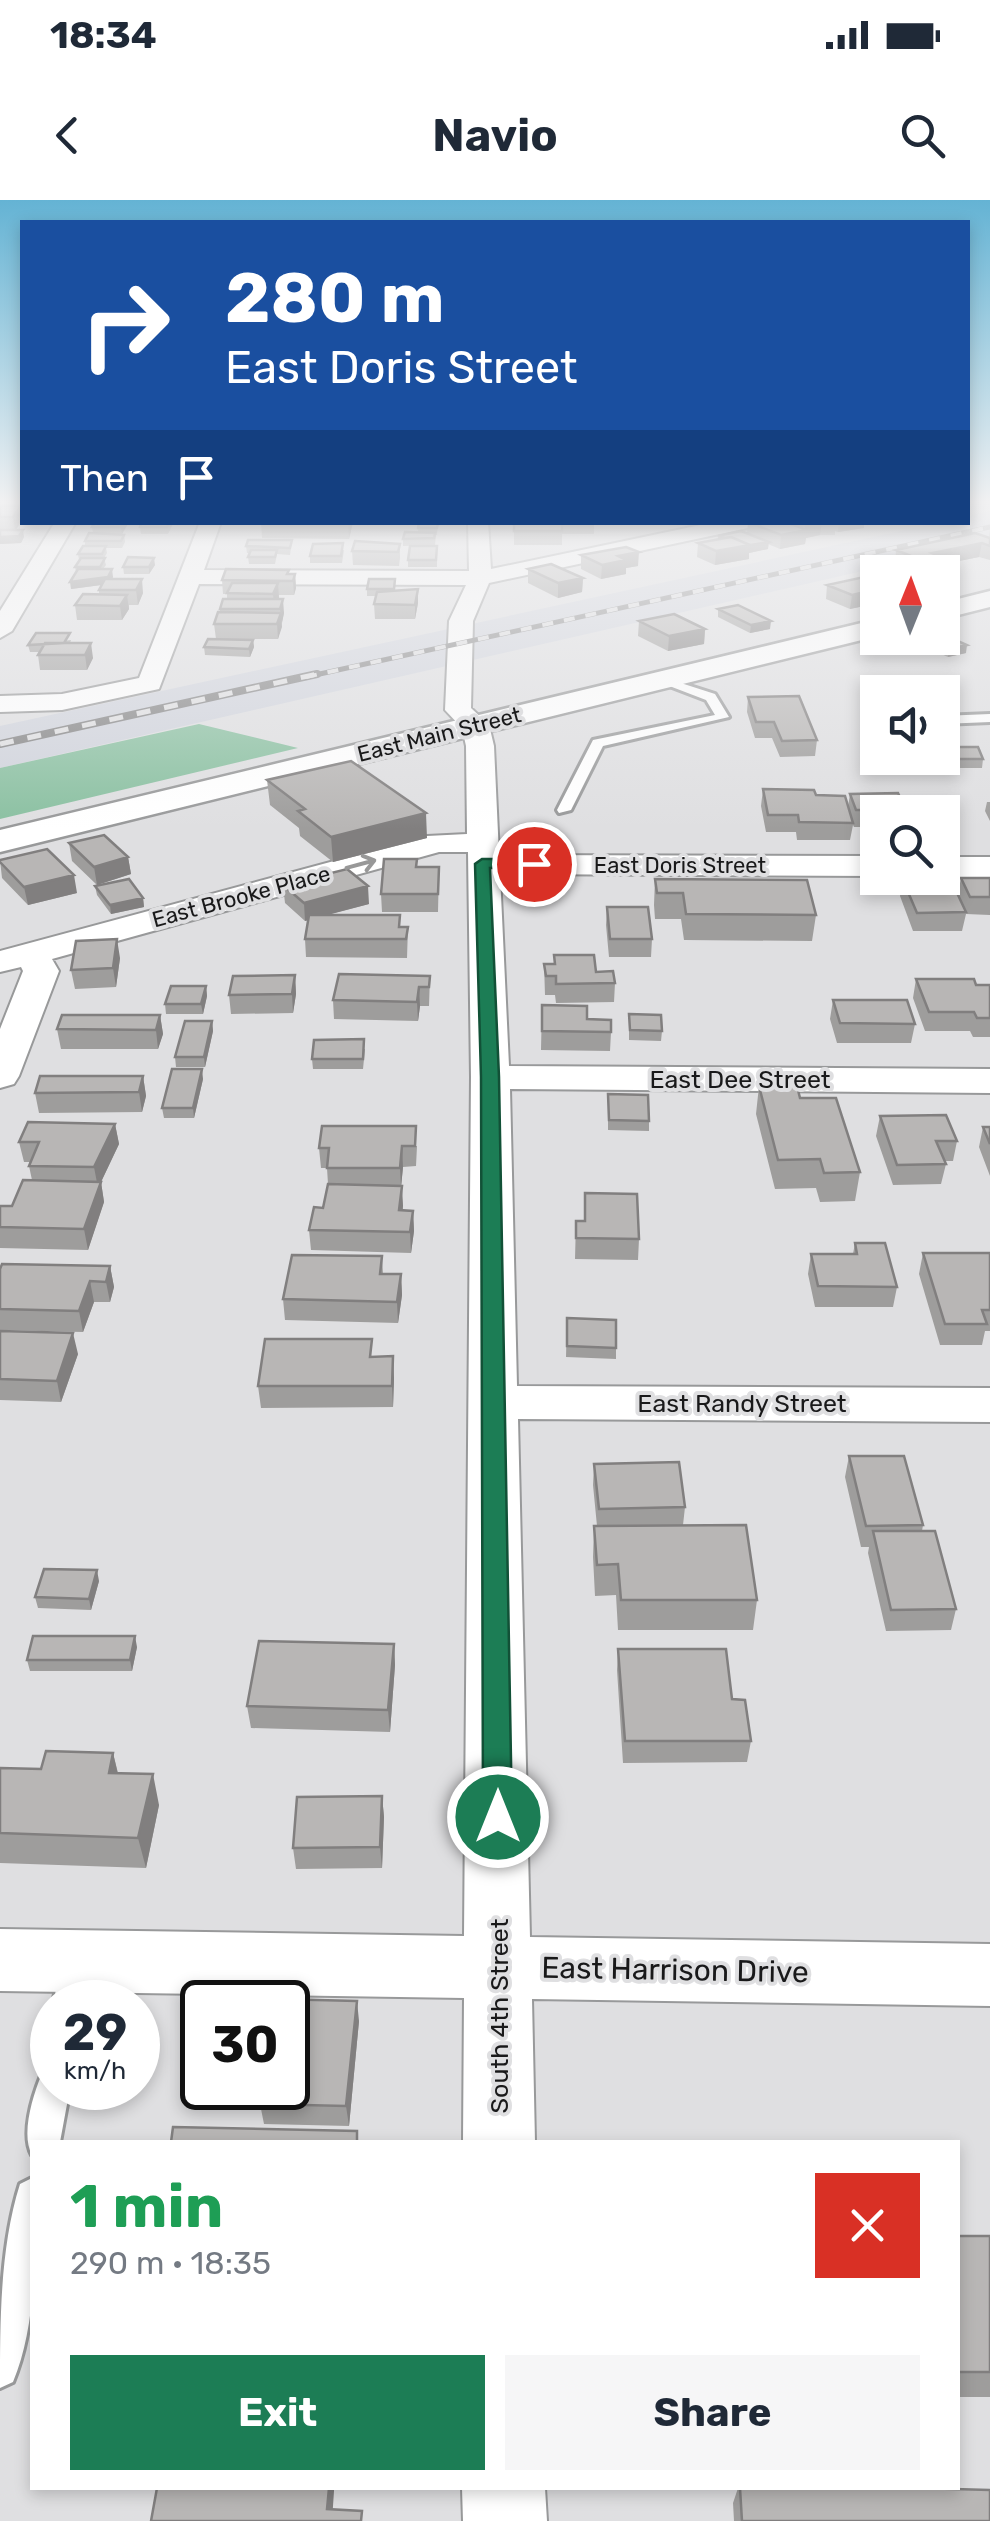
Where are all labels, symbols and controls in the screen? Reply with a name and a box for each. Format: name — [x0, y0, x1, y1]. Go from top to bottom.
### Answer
text: 18:34 — [50, 12, 157, 58]
icon: back — [40, 108, 95, 163]
icon: search — [895, 108, 950, 163]
text: Navio — [432, 109, 558, 162]
text: 280 m — [225, 257, 445, 340]
icon: right — [60, 260, 190, 390]
text: East Doris Street — [225, 341, 578, 394]
icon: arrive — [169, 450, 224, 505]
text: Then — [60, 455, 149, 501]
north arrow — [860, 555, 960, 655]
map controls — [860, 555, 960, 895]
button: sound — [860, 675, 960, 775]
street label: East Main Street — [354, 701, 524, 768]
button: search — [860, 795, 960, 895]
pin — [492, 822, 577, 907]
icon: arrive — [507, 837, 562, 892]
street label: East Doris Street — [594, 852, 767, 879]
one-way arrow — [345, 853, 376, 872]
street label: East Brooke Place — [149, 860, 333, 933]
street label: East Dee Street — [649, 1065, 831, 1094]
street label: East Randy Street — [637, 1389, 847, 1418]
position arrow — [446, 1765, 550, 1869]
street label: South 4th Street — [485, 1918, 514, 2114]
street label: East Harrison Drive — [541, 1950, 809, 1990]
speed limit sign: 30 — [180, 1980, 310, 2110]
text: 29 — [63, 2003, 127, 2063]
text: km/h — [64, 2056, 126, 2085]
text: 1 min — [70, 2171, 223, 2242]
button: close — [815, 2173, 920, 2278]
text: 290 m · 18:35 — [70, 2244, 271, 2282]
button: Exit — [70, 2355, 485, 2470]
button: Share — [505, 2355, 920, 2470]

